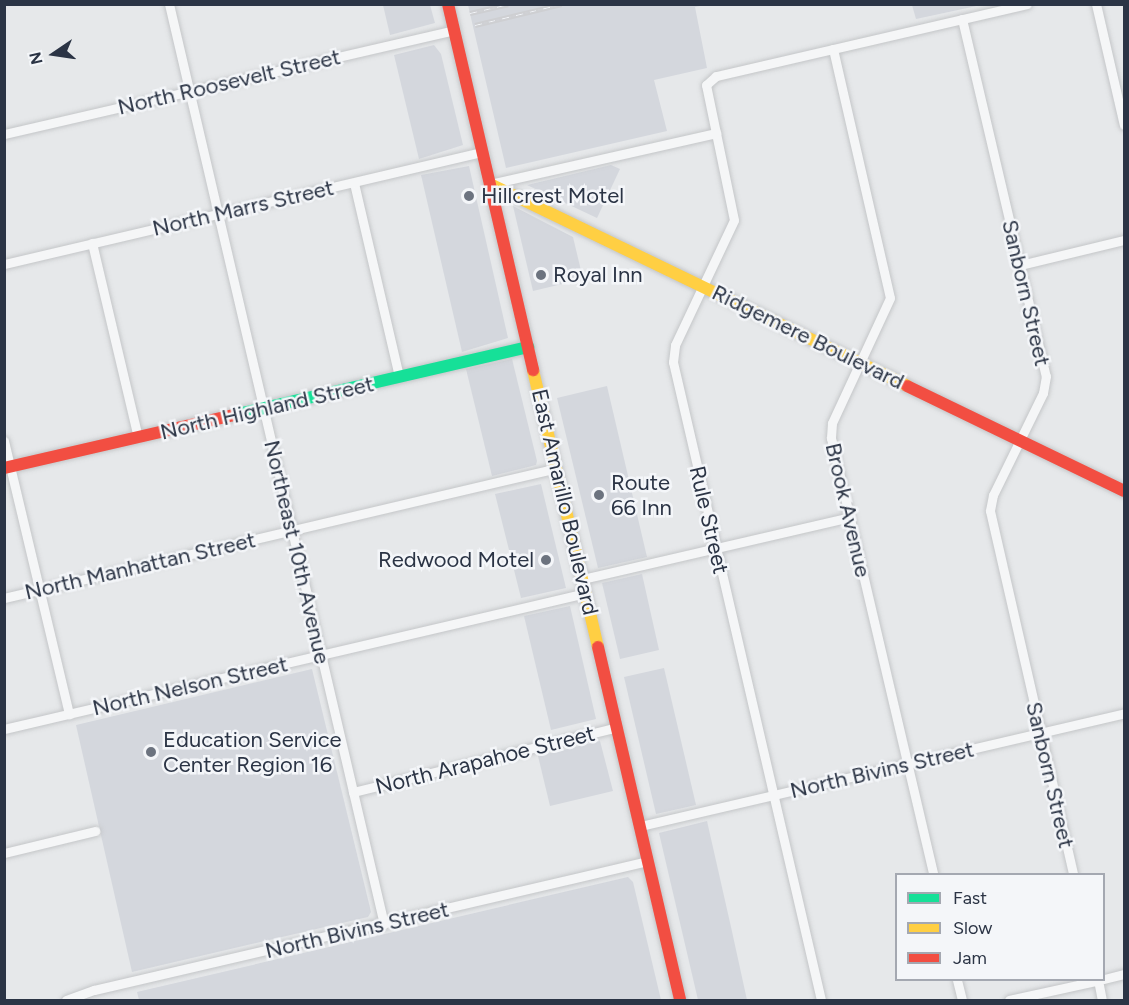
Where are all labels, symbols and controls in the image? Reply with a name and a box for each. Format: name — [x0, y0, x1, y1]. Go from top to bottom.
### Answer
north arrow — [24, 24, 84, 84]
street label: North Roosevelt Street — [115, 44, 343, 120]
text: N — [25, 50, 47, 66]
street label: North Marrs Street — [150, 174, 336, 242]
place label: Hillcrest Motel — [481, 183, 624, 209]
marker: Hillcrest Motel — [462, 189, 476, 203]
street label: Sanborn Street — [996, 217, 1056, 369]
place label: Royal Inn — [553, 262, 643, 288]
marker: Royal Inn — [534, 268, 548, 282]
street label: Ridgemere Boulevard — [708, 279, 908, 395]
street label: North Highland Street — [158, 371, 376, 445]
street label: East Amarillo Boulevard — [526, 386, 604, 618]
street label: Northeast 10th Avenue — [258, 438, 336, 666]
street label: Brook Avenue — [820, 440, 876, 580]
street label: Rule Street — [684, 463, 734, 577]
place label: Route 66 Inn — [611, 469, 672, 520]
marker: Route 66 Inn — [592, 488, 606, 502]
street label: North Manhattan Street — [22, 527, 258, 605]
place label: Redwood Motel — [378, 547, 534, 573]
marker: Redwood Motel — [539, 553, 553, 567]
street label: North Nelson Street — [90, 651, 290, 721]
street label: Sanborn Street — [1020, 699, 1080, 851]
street label: North Arapahoe Street — [373, 720, 597, 800]
place label: Education Service Center Region 16 — [163, 726, 342, 778]
street label: North Bivins Street — [787, 736, 977, 804]
marker: Education Service Center Region 16 — [144, 745, 158, 759]
legend — [895, 873, 1105, 981]
text: Fast — [953, 887, 987, 909]
street label: North Bivins Street — [262, 896, 452, 964]
text: Slow — [953, 917, 992, 939]
text: Jam — [953, 947, 987, 969]

